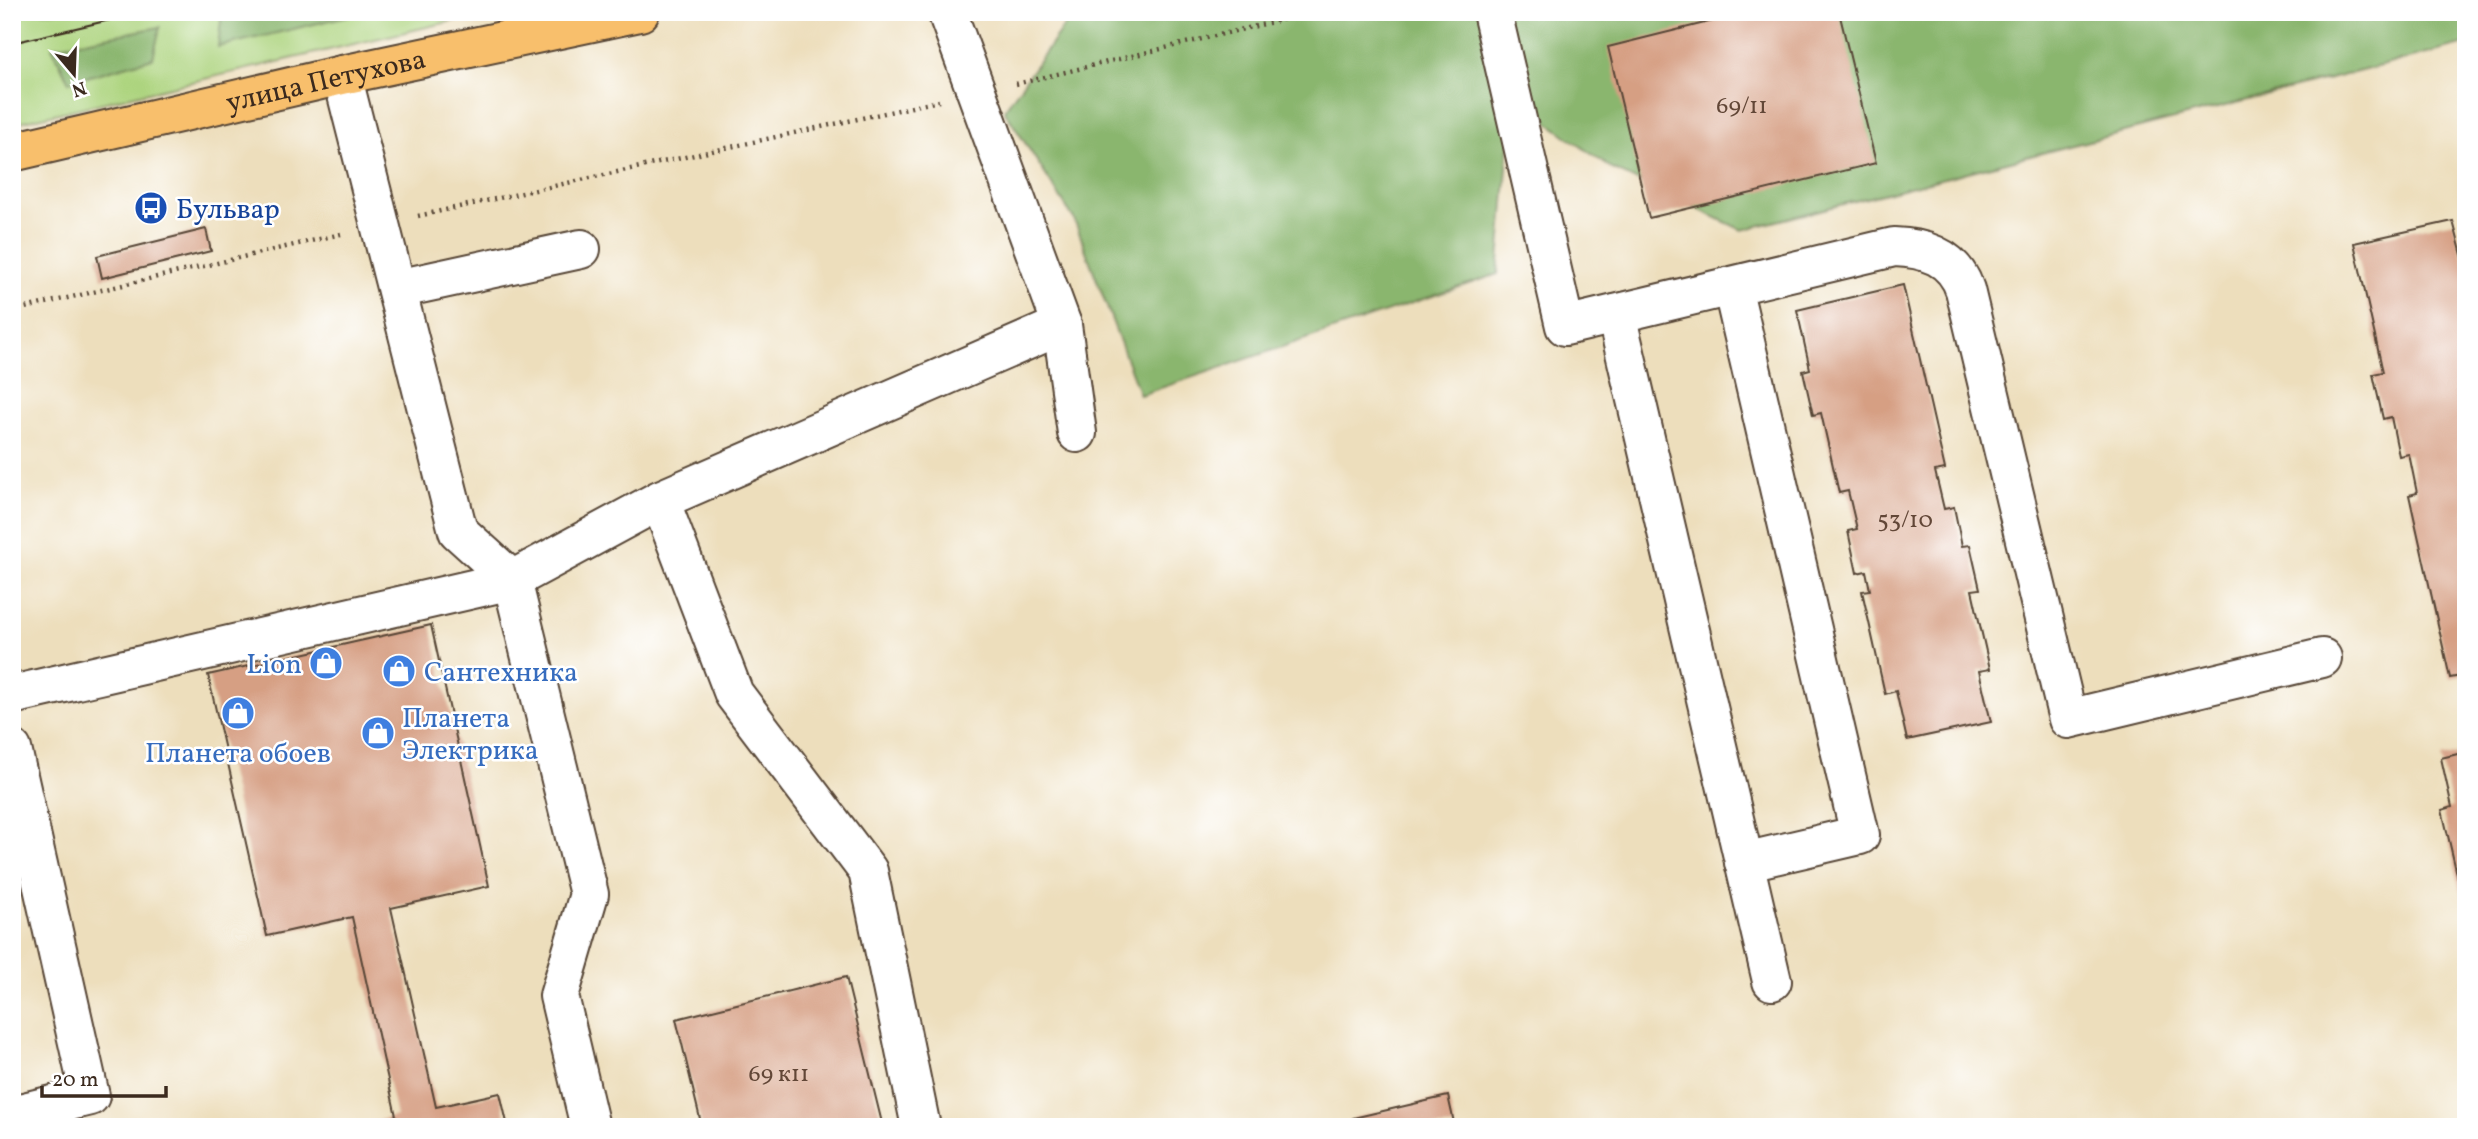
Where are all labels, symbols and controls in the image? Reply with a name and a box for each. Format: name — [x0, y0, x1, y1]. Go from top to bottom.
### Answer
north arrow — [38, 38, 108, 108]
street label: улица Петухова — [222, 41, 430, 123]
text: N — [68, 74, 90, 103]
house number: 69/11 — [1716, 90, 1768, 124]
bus stop icon: Бульвар — [132, 189, 170, 227]
place label: Бульвар — [176, 191, 280, 230]
house number: 53/10 — [1877, 504, 1933, 538]
shop icon: Lion — [307, 644, 345, 682]
place label: Lion — [246, 646, 302, 685]
shop icon: Сантехника — [380, 652, 418, 690]
place label: Сантехника — [424, 654, 578, 693]
shop icon: Планета обоев — [219, 694, 257, 732]
place label: Планета Электрика — [402, 700, 539, 771]
shop icon: Планета Электрика — [359, 714, 397, 752]
place label: Планета обоев — [145, 735, 331, 774]
scale bar — [42, 1055, 166, 1099]
house number: 69 к11 — [749, 1058, 809, 1092]
text: 20 m — [52, 1066, 98, 1095]

